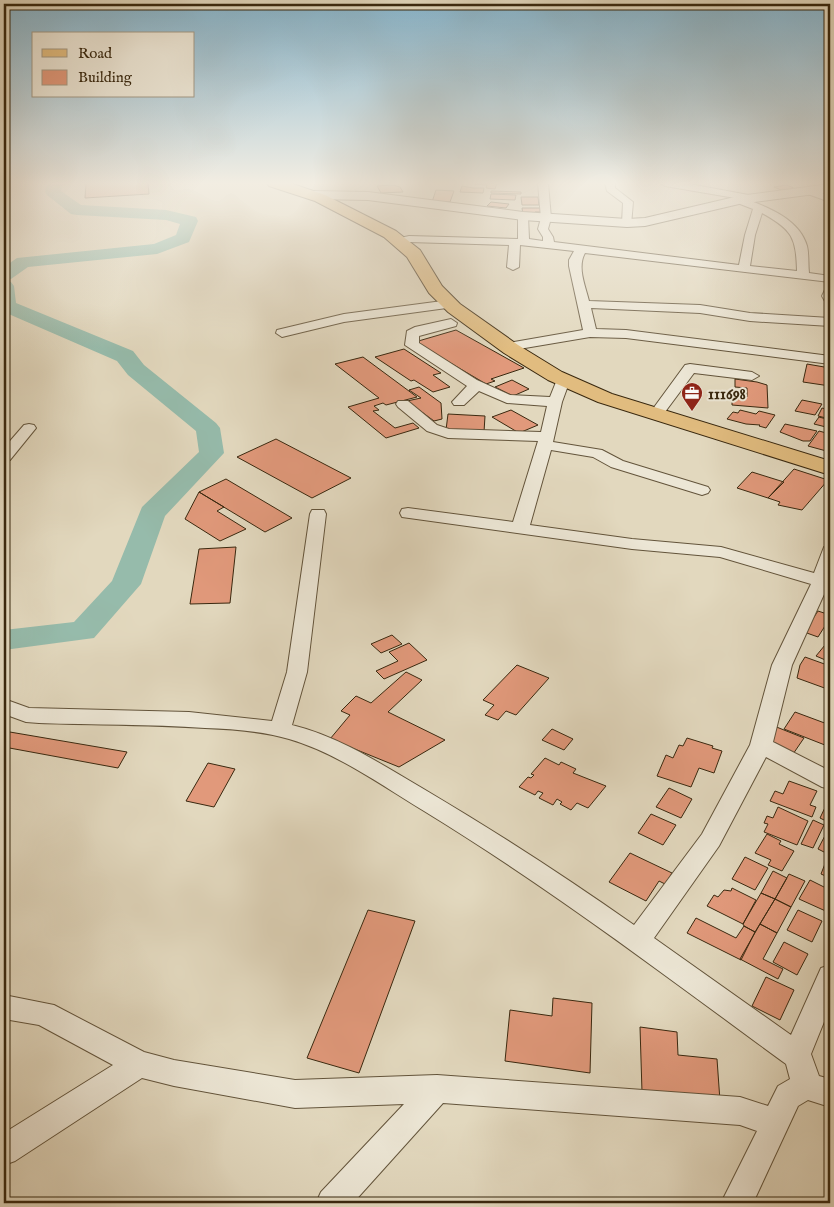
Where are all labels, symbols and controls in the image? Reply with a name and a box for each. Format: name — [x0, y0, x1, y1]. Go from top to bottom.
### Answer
legend — [32, 32, 195, 98]
text: Road — [78, 44, 113, 63]
text: Building — [78, 68, 133, 87]
office icon: 111698 — [680, 381, 704, 412]
place label: 111698 — [708, 385, 746, 405]

